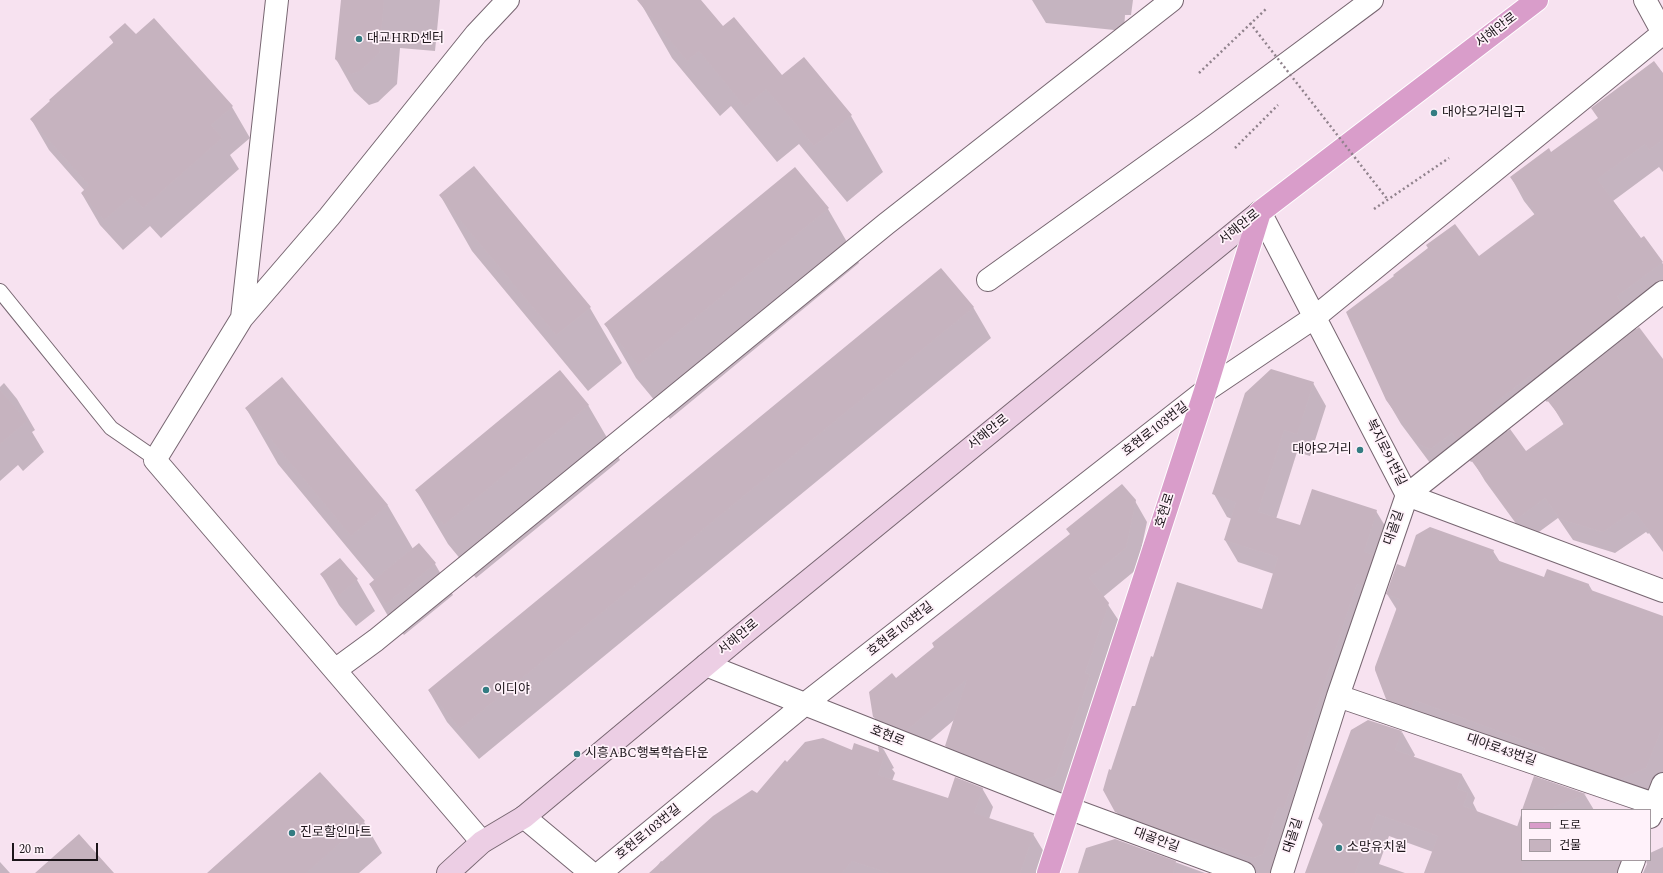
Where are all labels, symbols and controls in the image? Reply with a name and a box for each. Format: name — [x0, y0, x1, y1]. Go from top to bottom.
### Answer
street label: 서해안로 — [1473, 10, 1521, 52]
place label: 대교HRD센터 — [367, 31, 444, 47]
marker: 대교HRD센터 — [354, 34, 364, 44]
place label: 대야오거리입구 — [1442, 105, 1526, 121]
marker: 대야오거리입구 — [1429, 108, 1439, 118]
street label: 서해안로 — [1217, 207, 1263, 249]
street label: 호현로103번길 — [1120, 399, 1192, 461]
street label: 서해안로 — [966, 412, 1012, 454]
street label: 복지로91번길 — [1362, 417, 1408, 489]
place label: 대야오거리 — [1292, 442, 1352, 458]
marker: 대야오거리 — [1355, 445, 1365, 455]
street label: 호현로 — [1153, 492, 1179, 530]
street label: 대골길 — [1382, 508, 1408, 548]
street label: 호현로103번길 — [865, 599, 937, 661]
street label: 서해안로 — [716, 617, 762, 659]
place label: 이디야 — [494, 682, 530, 698]
marker: 이디야 — [481, 685, 491, 695]
street label: 호현로 — [867, 723, 907, 751]
street label: 대야로43번길 — [1464, 732, 1538, 770]
place label: 시흥ABC행복학습타운 — [585, 746, 708, 762]
marker: 시흥ABC행복학습타운 — [572, 749, 582, 759]
street label: 호현로103번길 — [613, 802, 685, 864]
legend — [1521, 809, 1651, 861]
text: 도로 — [1559, 816, 1581, 835]
street label: 대골길 — [1281, 817, 1307, 855]
place label: 진로할인마트 — [300, 825, 372, 841]
street label: 대골안길 — [1131, 825, 1181, 857]
marker: 진로할인마트 — [287, 828, 297, 838]
scale bar — [14, 835, 100, 861]
text: 건물 — [1559, 836, 1581, 855]
text: 20 m — [19, 840, 44, 859]
place label: 소망유치원 — [1347, 840, 1407, 856]
marker: 소망유치원 — [1334, 843, 1344, 853]

